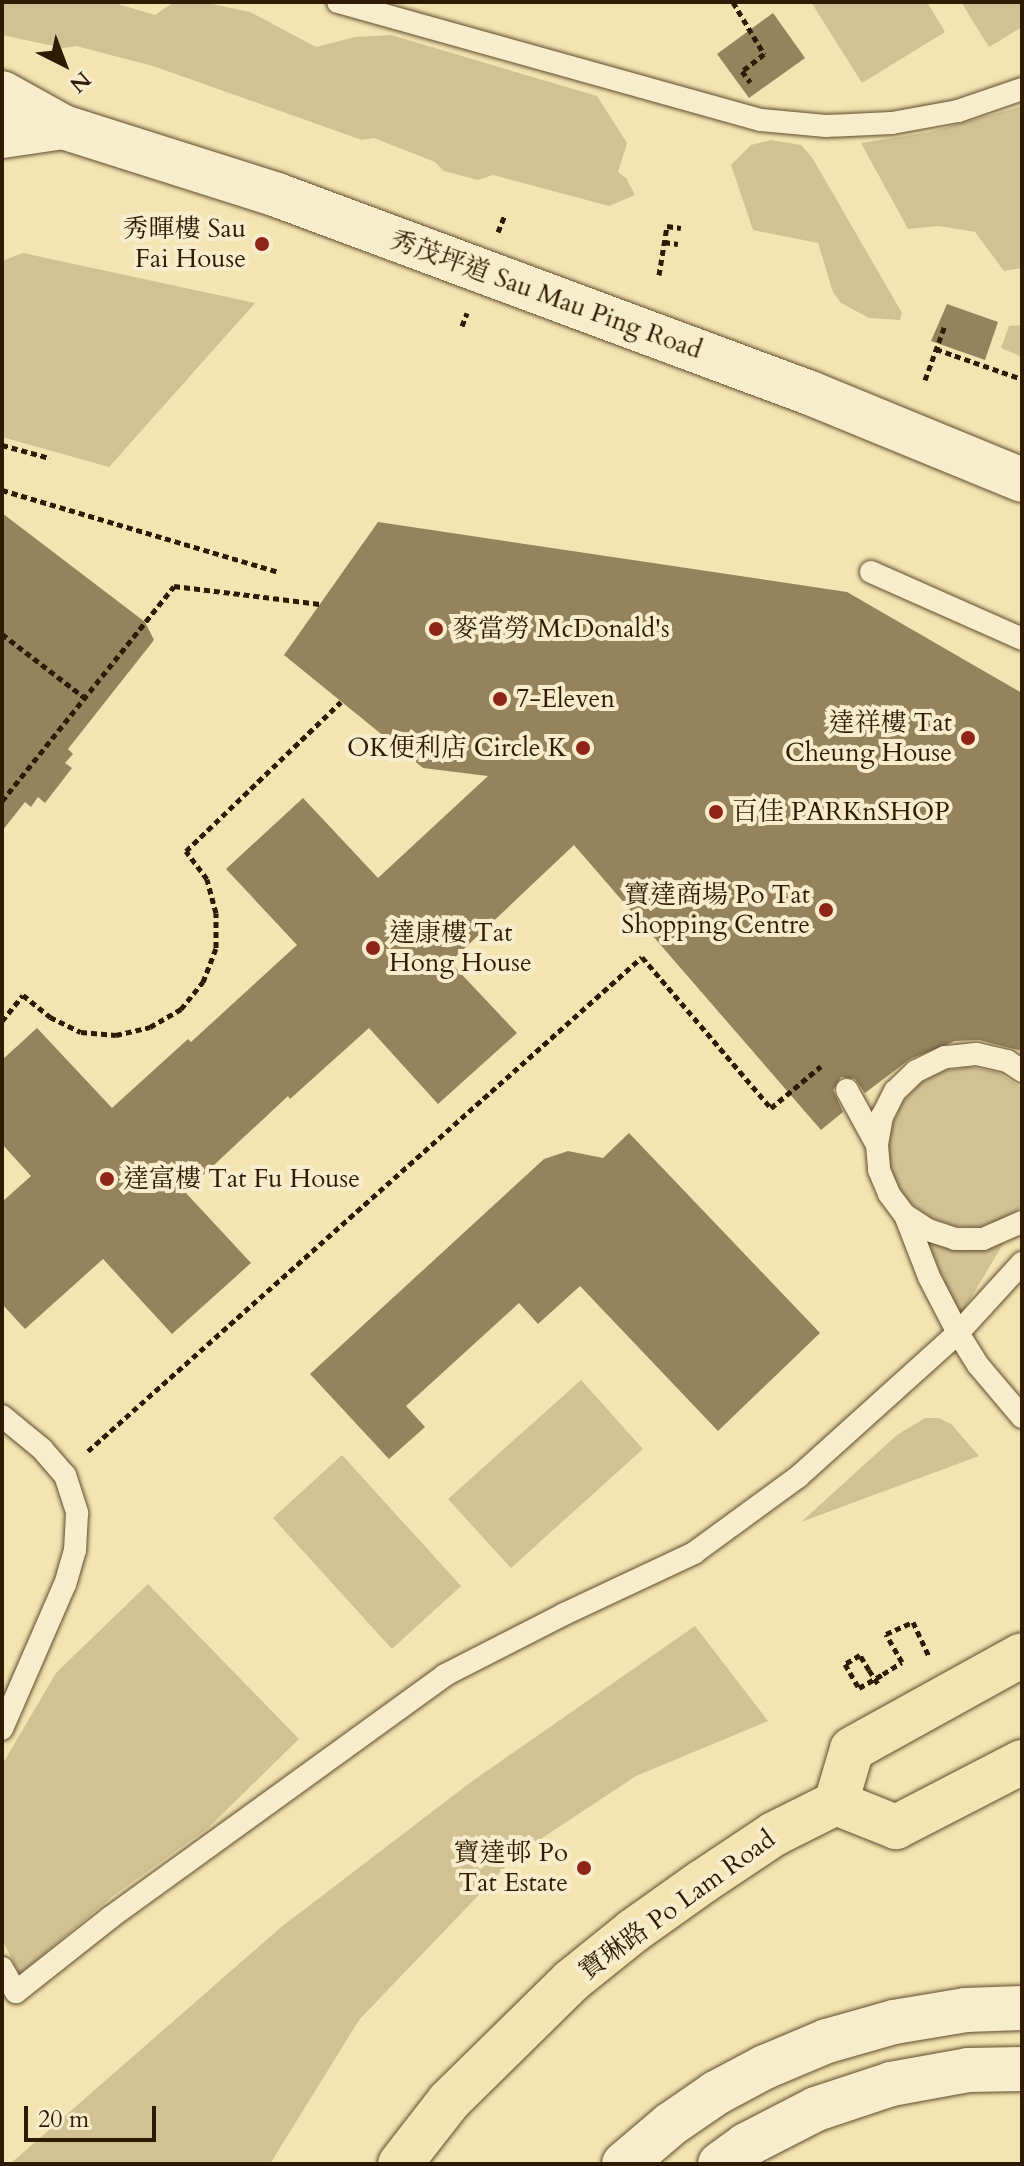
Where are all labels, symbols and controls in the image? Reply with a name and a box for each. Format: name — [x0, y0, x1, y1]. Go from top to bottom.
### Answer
north arrow — [24, 24, 104, 104]
text: N — [63, 64, 97, 99]
place label: 秀暉樓 Sau Fai House — [122, 213, 246, 274]
street label: 秀茂坪道 Sau Mau Ping Road — [386, 224, 706, 366]
marker: 秀暉樓 Sau Fai House — [253, 235, 271, 253]
place label: 麥當勞 McDonald's — [452, 613, 670, 645]
marker: 麥當勞 McDonald's — [427, 620, 445, 638]
place label: 7-Eleven — [516, 683, 615, 715]
marker: 7-Eleven — [491, 690, 509, 708]
place label: 達祥樓 Tat Cheung House — [785, 707, 952, 768]
marker: 達祥樓 Tat Cheung House — [959, 729, 977, 747]
place label: OK便利店 Circle K — [347, 732, 567, 764]
marker: OK便利店 Circle K — [574, 739, 592, 757]
place label: 百佳 PARKnSHOP — [732, 796, 950, 828]
marker: 百佳 PARKnSHOP — [707, 803, 725, 821]
place label: 寶達商場 Po Tat Shopping Centre — [621, 879, 810, 940]
marker: 寶達商場 Po Tat Shopping Centre — [817, 901, 835, 919]
place label: 達康樓 Tat Hong House — [389, 917, 532, 978]
marker: 達康樓 Tat Hong House — [364, 939, 382, 957]
place label: 達富樓 Tat Fu House — [123, 1163, 360, 1195]
marker: 達富樓 Tat Fu House — [98, 1170, 116, 1188]
street label: 寶琳路 Po Lam Road — [573, 1823, 781, 1987]
place label: 寶達邨 Po Tat Estate — [454, 1837, 568, 1898]
marker: 寶達邨 Po Tat Estate — [575, 1859, 593, 1877]
scale bar — [28, 2090, 160, 2140]
text: 20 m — [38, 2103, 89, 2136]

